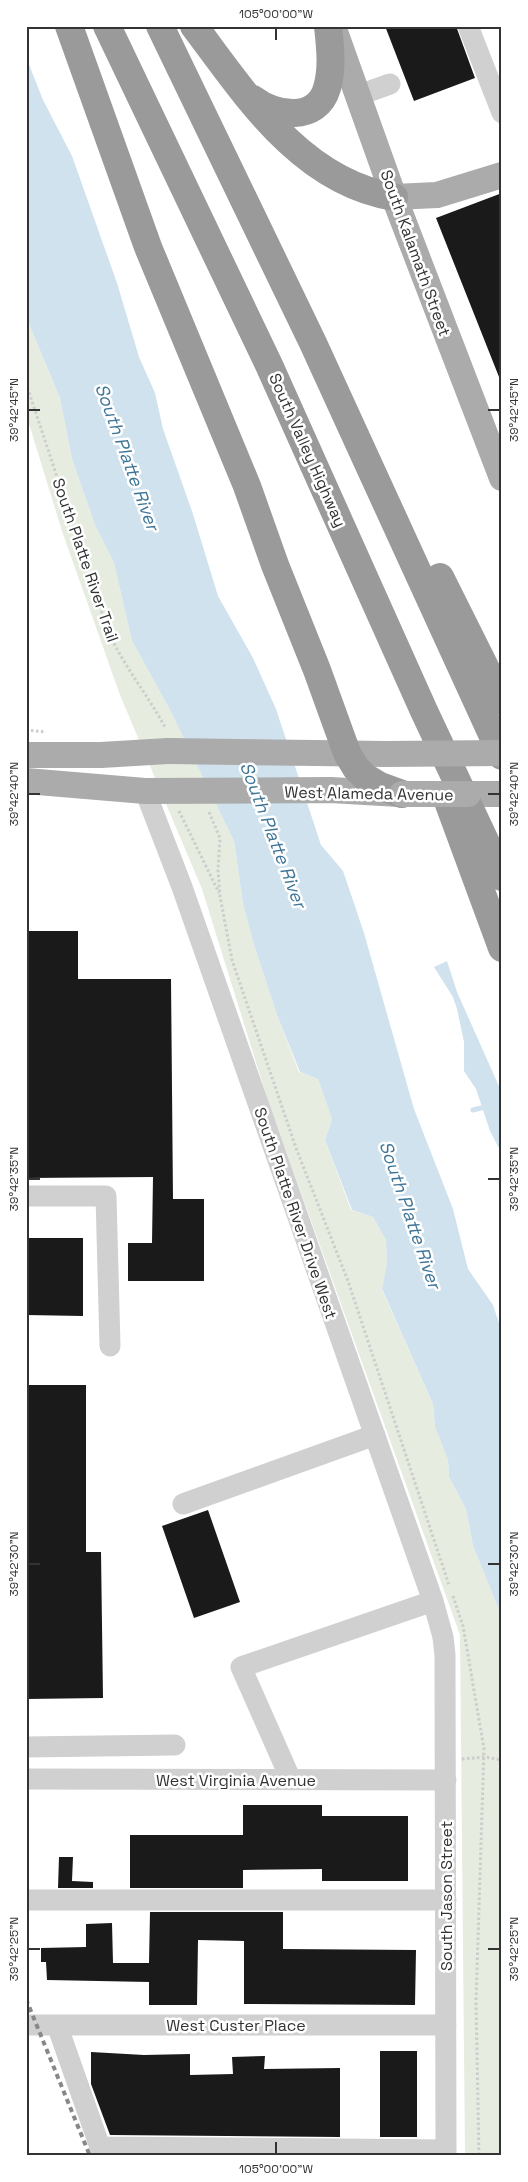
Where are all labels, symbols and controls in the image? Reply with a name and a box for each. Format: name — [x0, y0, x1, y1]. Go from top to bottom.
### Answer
text: 105°00'00"W — [239, 6, 313, 22]
street label: South Kalamath Street — [376, 167, 455, 339]
street label: South Valley Highway — [264, 370, 351, 530]
text: 39°42'45"N — [6, 378, 22, 442]
text: 39°42'45"N — [506, 378, 522, 442]
water label: South Platte River — [90, 380, 165, 535]
street label: South Platte River Trail — [48, 475, 123, 645]
water label: South Platte River — [235, 759, 313, 913]
text: 39°42'40"N — [6, 762, 22, 826]
text: 39°42'40"N — [506, 762, 522, 826]
street label: West Alameda Avenue — [284, 782, 454, 805]
street label: South Platte River Drive West — [249, 1104, 342, 1322]
water label: South Platte River — [374, 1138, 447, 1294]
text: 39°42'35"N — [6, 1147, 22, 1211]
text: 39°42'35"N — [506, 1147, 522, 1211]
text: 39°42'30"N — [6, 1532, 22, 1596]
text: 39°42'30"N — [506, 1532, 522, 1596]
street label: West Virginia Avenue — [156, 1770, 316, 1791]
street label: South Jason Street — [436, 1821, 457, 1971]
text: 39°42'25"N — [6, 1917, 22, 1981]
text: 39°42'25"N — [506, 1917, 522, 1981]
street label: West Custer Place — [166, 2015, 306, 2036]
text: 105°00'00"W — [239, 2161, 313, 2177]

